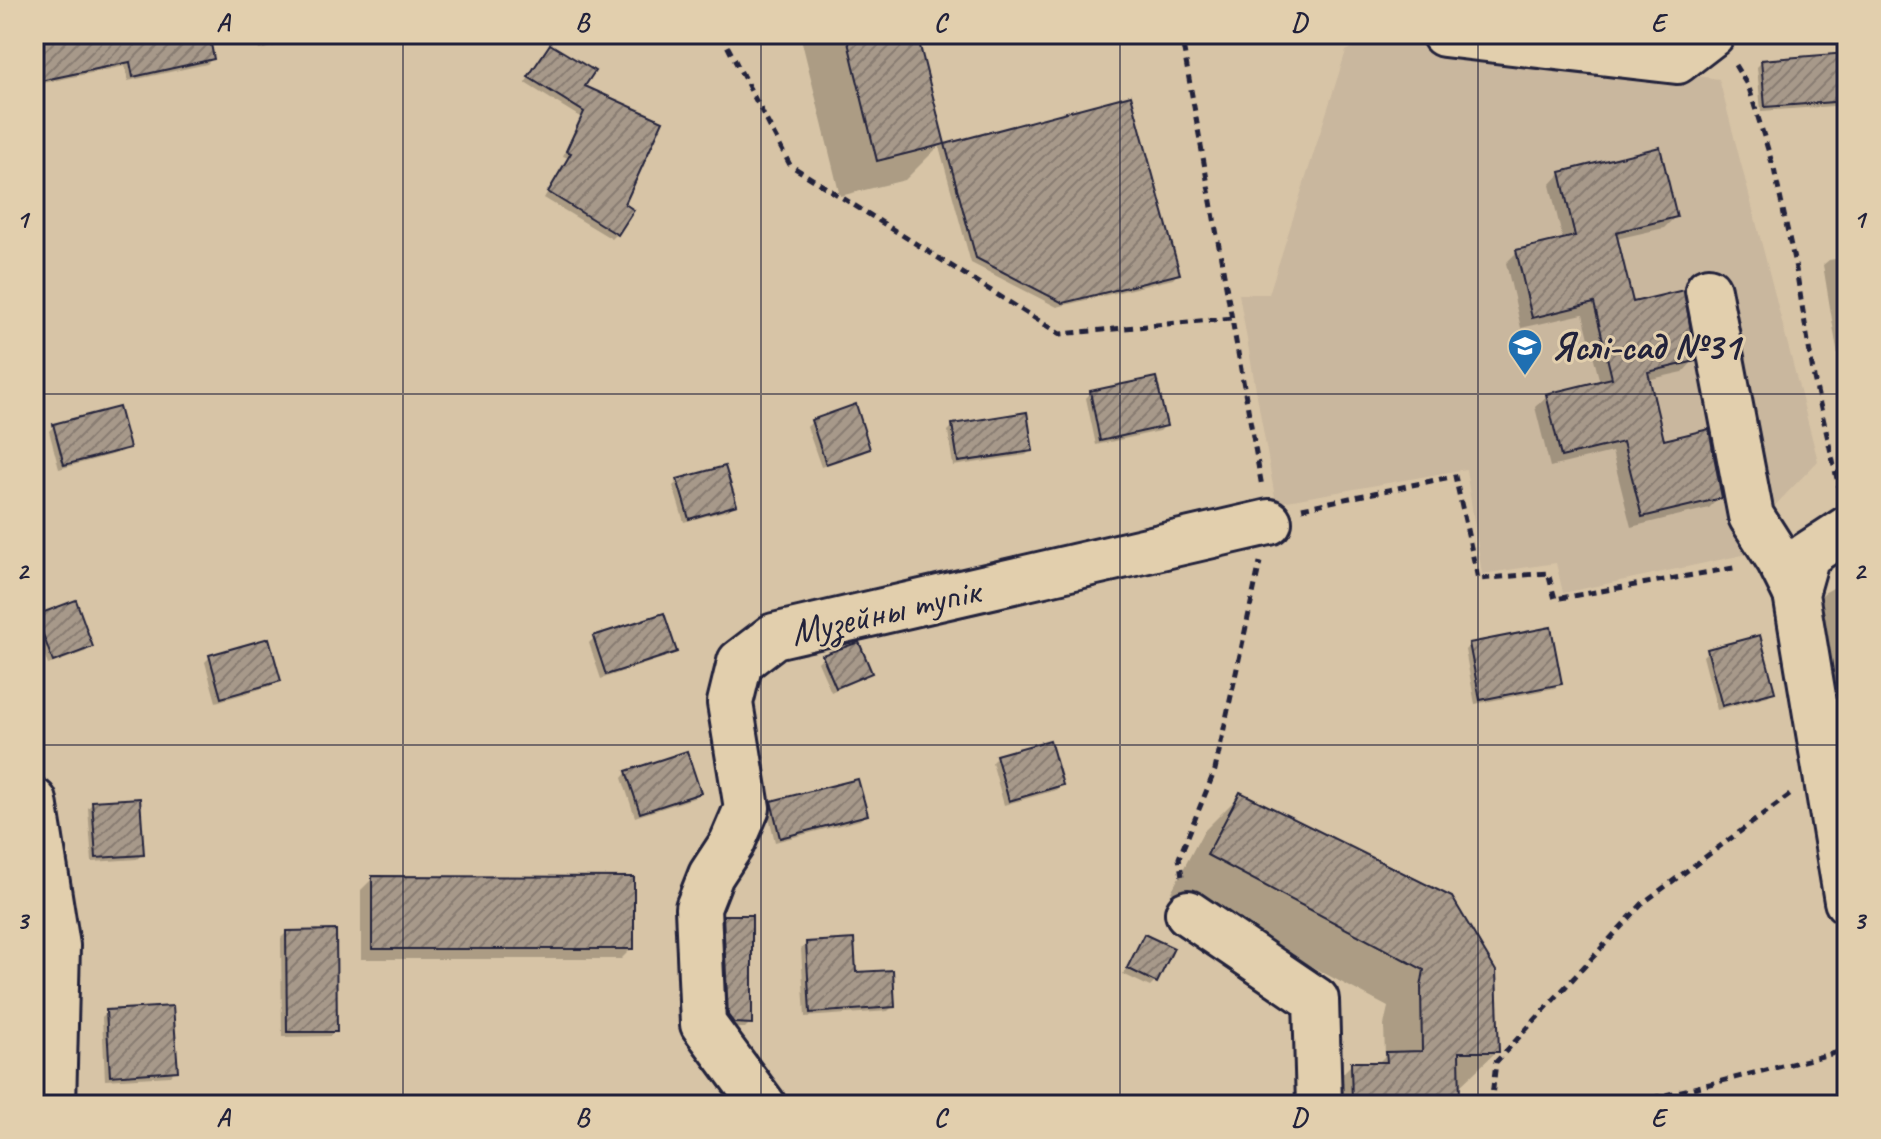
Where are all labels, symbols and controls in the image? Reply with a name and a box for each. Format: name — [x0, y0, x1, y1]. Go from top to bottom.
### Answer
text: A — [216, 6, 231, 39]
text: B — [575, 6, 591, 39]
text: C — [934, 6, 950, 39]
text: D — [1291, 6, 1309, 39]
text: E — [1651, 6, 1669, 39]
text: 1 — [16, 203, 31, 236]
text: 1 — [1853, 203, 1868, 236]
place label: Яслі-сад №31 — [1551, 323, 1744, 370]
school or university icon: Яслі-сад №31 — [1506, 327, 1544, 377]
text: 2 — [16, 554, 30, 587]
text: 2 — [1853, 554, 1867, 587]
street label: Музейны тупік — [786, 566, 988, 656]
text: 3 — [16, 904, 30, 937]
text: 3 — [1853, 904, 1867, 937]
text: A — [216, 1101, 231, 1134]
text: B — [575, 1101, 591, 1134]
text: C — [934, 1101, 950, 1134]
text: D — [1291, 1101, 1309, 1134]
text: E — [1651, 1101, 1669, 1134]

